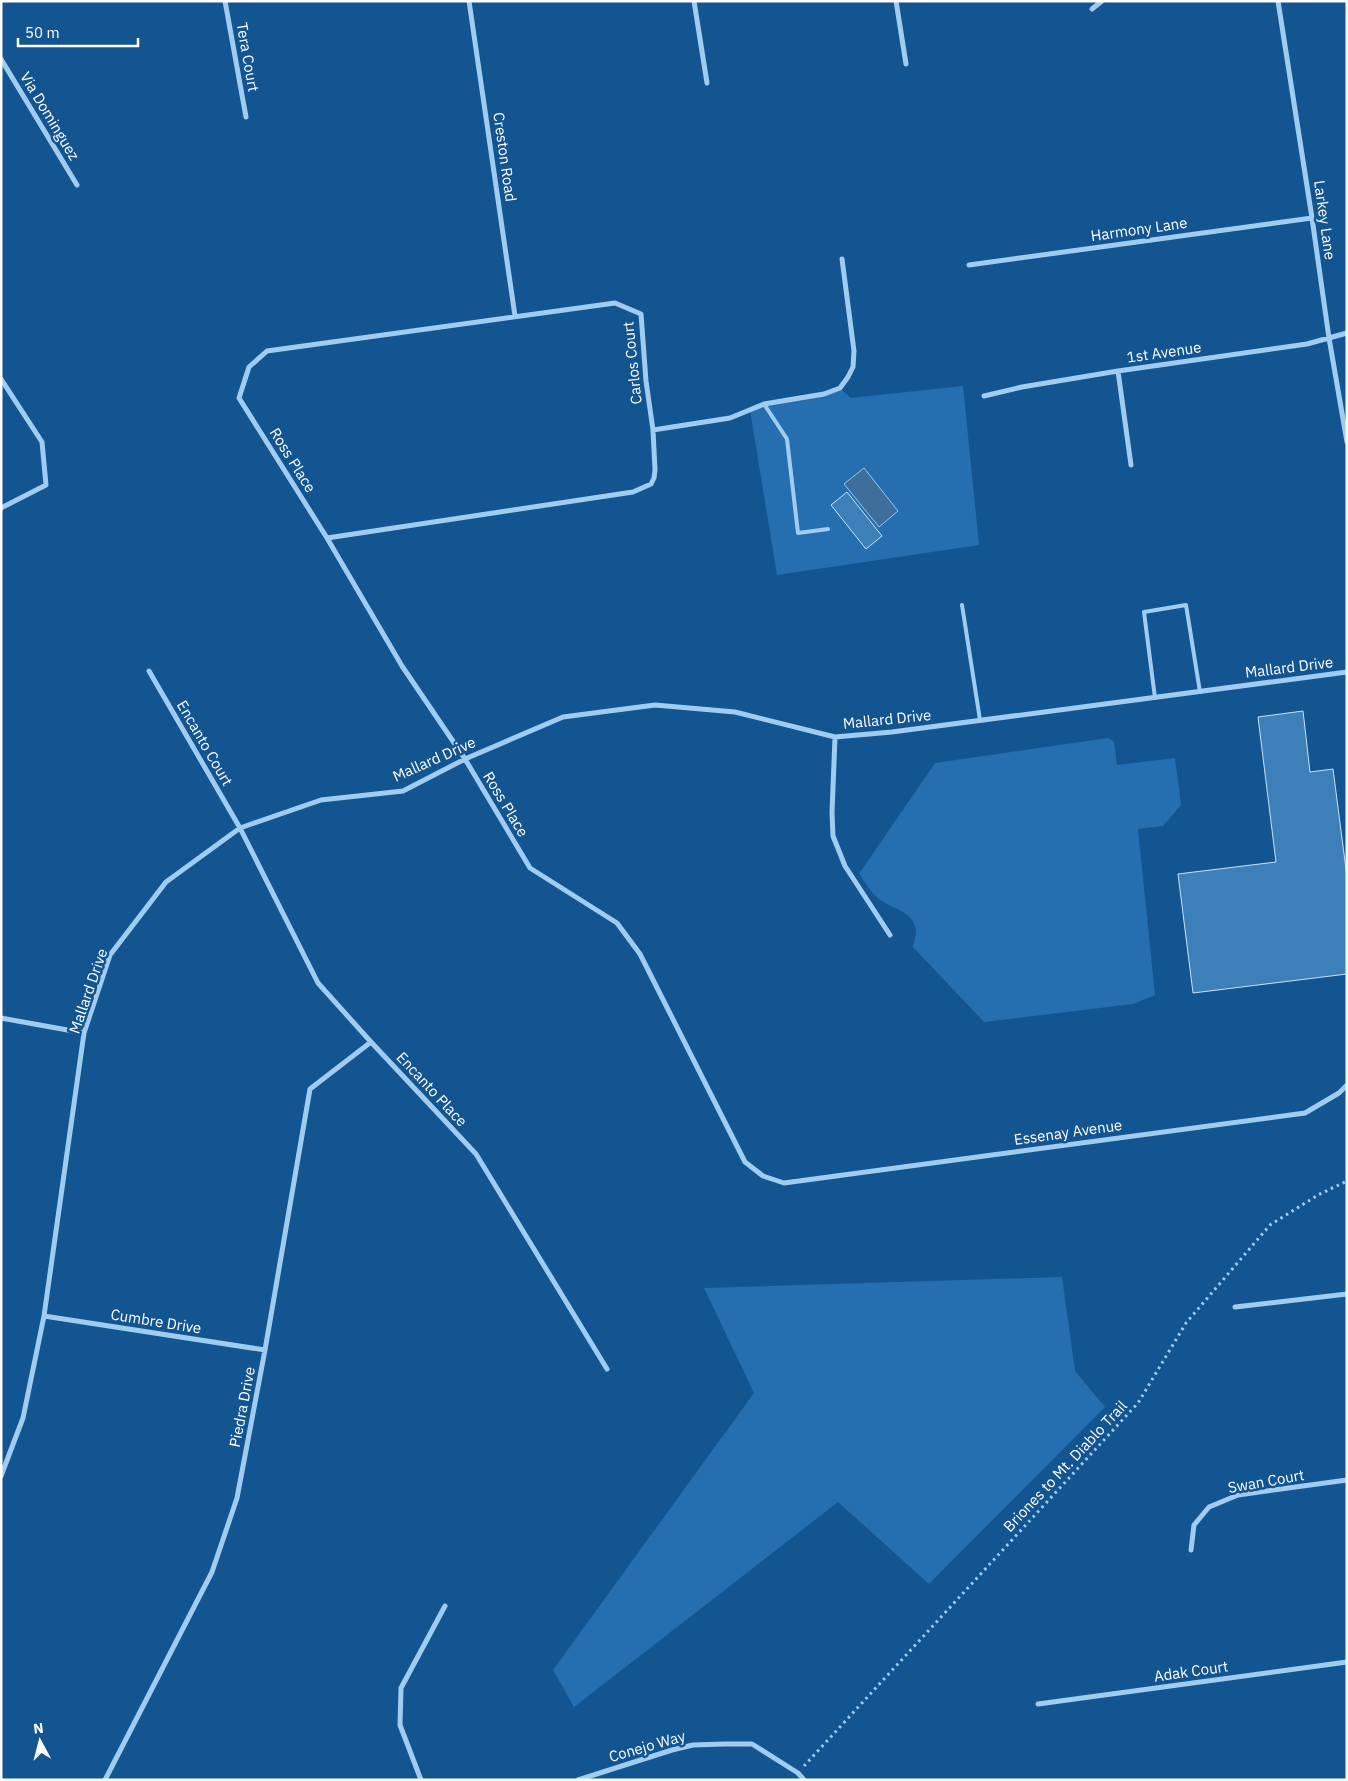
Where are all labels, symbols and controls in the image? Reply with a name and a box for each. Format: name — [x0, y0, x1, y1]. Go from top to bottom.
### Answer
scale bar — [18, 15, 138, 47]
street label: Tera Court — [233, 21, 263, 93]
text: 50 m — [25, 23, 60, 42]
street label: Via Dominguez — [16, 68, 84, 164]
street label: Creston Road — [489, 111, 521, 203]
street label: Larkey Lane — [1310, 179, 1340, 261]
street label: Harmony Lane — [1089, 213, 1189, 245]
street label: Carlos Court — [618, 321, 646, 405]
street label: 1st Avenue — [1125, 337, 1203, 367]
street label: Ross Place — [266, 424, 320, 496]
street label: Mallard Drive — [1244, 652, 1334, 682]
street label: Encanto Court — [173, 697, 237, 789]
street label: Mallard Drive — [842, 705, 932, 733]
street label: Mallard Drive — [390, 732, 478, 786]
street label: Ross Place — [479, 768, 533, 840]
street label: Mallard Drive — [65, 946, 111, 1036]
street label: Encanto Place — [393, 1048, 471, 1130]
street label: Essenay Avenue — [1013, 1115, 1123, 1149]
street label: Cumbre Drive — [109, 1304, 203, 1338]
street label: Piedra Drive — [225, 1365, 259, 1449]
street label: Briones to Mt. Diablo Trail — [999, 1396, 1131, 1536]
street label: Swan Court — [1226, 1465, 1306, 1497]
street label: Adak Court — [1153, 1656, 1229, 1686]
north arrow — [15, 1716, 65, 1766]
text: N — [32, 1719, 45, 1738]
street label: Conejo Way — [607, 1726, 688, 1766]

